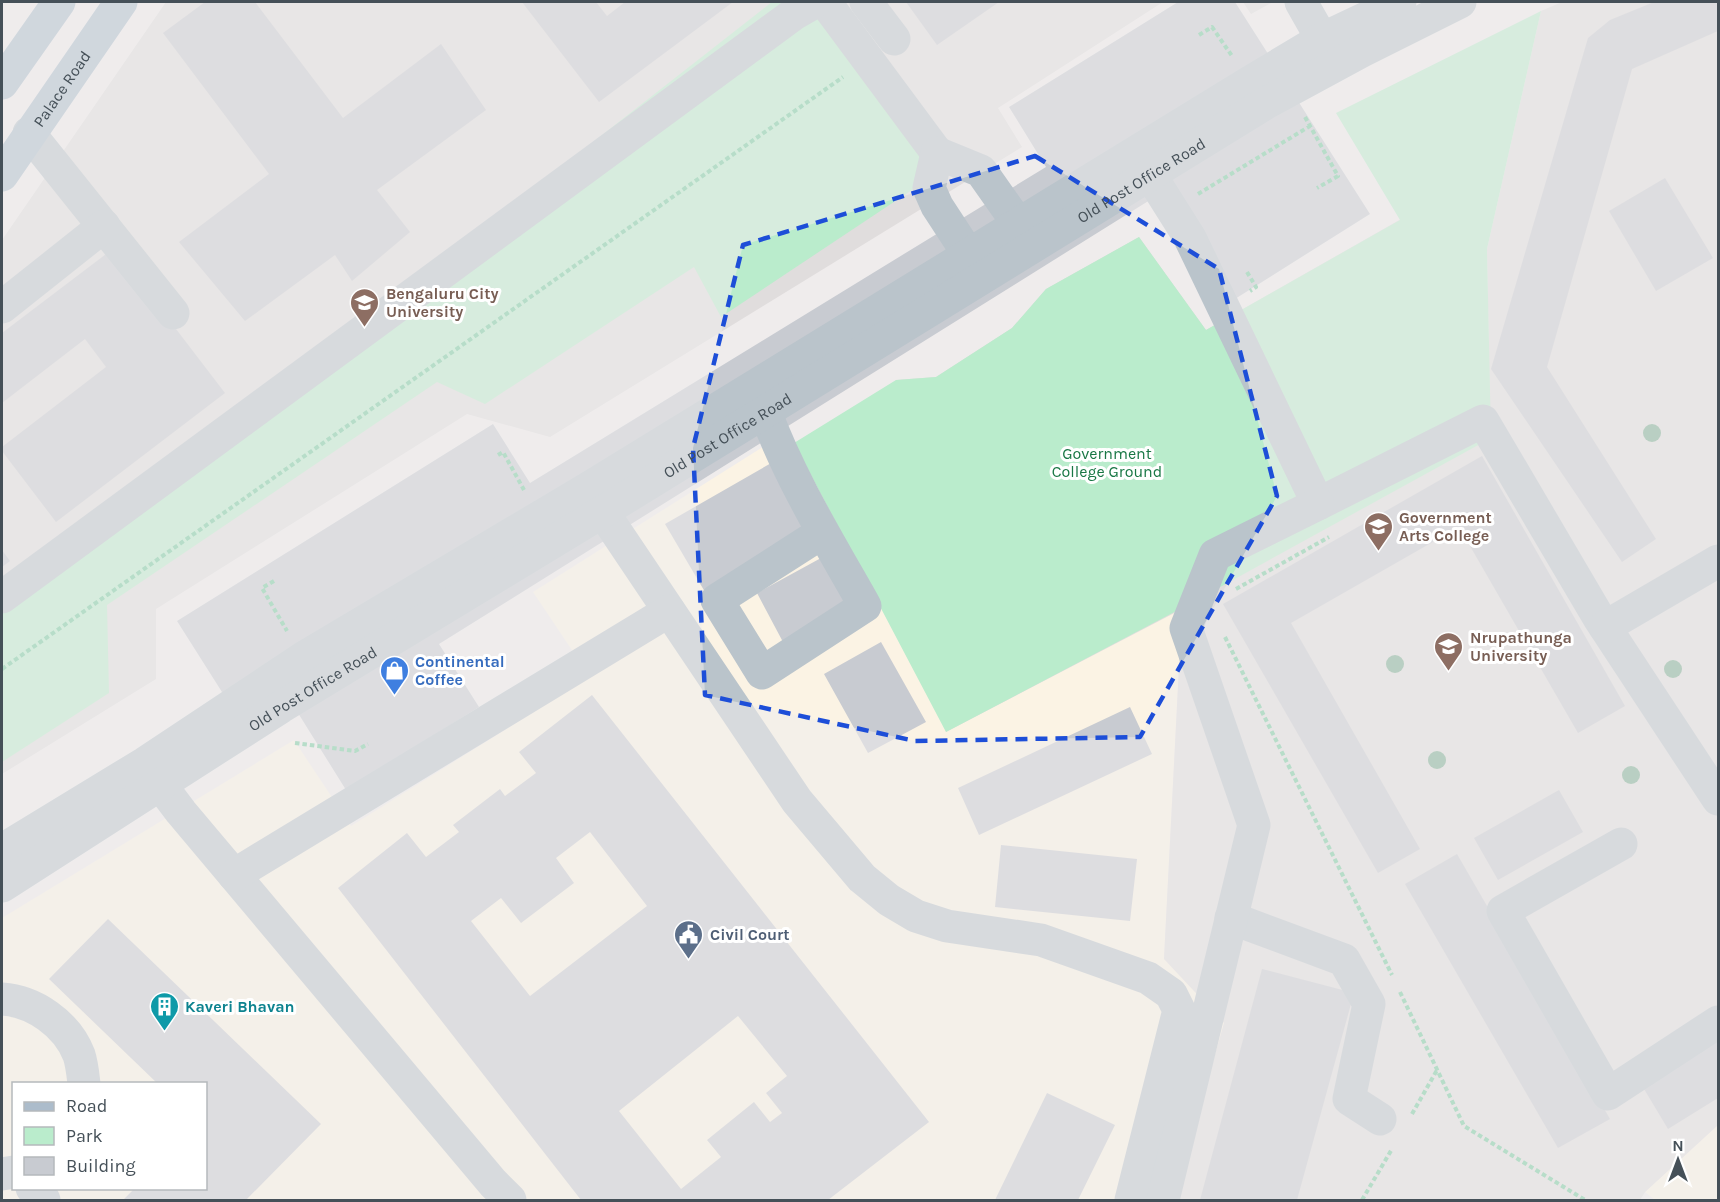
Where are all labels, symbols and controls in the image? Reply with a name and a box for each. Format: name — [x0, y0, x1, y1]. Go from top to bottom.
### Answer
street label: Palace Road — [29, 47, 95, 130]
street label: Old Post Office Road — [1074, 134, 1209, 227]
place label: Bengaluru City University — [386, 284, 499, 321]
school or university icon: Bengaluru City University — [349, 286, 381, 328]
street label: Old Post Office Road — [660, 389, 795, 482]
park label: Government College Ground — [1052, 444, 1162, 481]
place label: Government Arts College — [1399, 508, 1492, 545]
school or university icon: Government Arts College — [1362, 510, 1394, 552]
place label: Nrupathunga University — [1470, 628, 1572, 665]
school or university icon: Nrupathunga University — [1433, 630, 1465, 672]
street label: Old Post Office Road — [245, 642, 380, 735]
place label: Continental Coffee — [415, 652, 505, 689]
shop icon: Continental Coffee — [378, 654, 410, 696]
public building icon: Civil Court — [673, 918, 705, 960]
place label: Civil Court — [710, 925, 790, 944]
building icon: Kaveri Bhavan — [148, 990, 180, 1032]
place label: Kaveri Bhavan — [185, 997, 295, 1016]
legend — [12, 1082, 207, 1190]
text: Road — [66, 1095, 107, 1117]
text: Park — [66, 1125, 103, 1147]
north arrow — [1648, 1130, 1708, 1190]
text: N — [1672, 1136, 1684, 1155]
text: Building — [66, 1155, 136, 1177]

